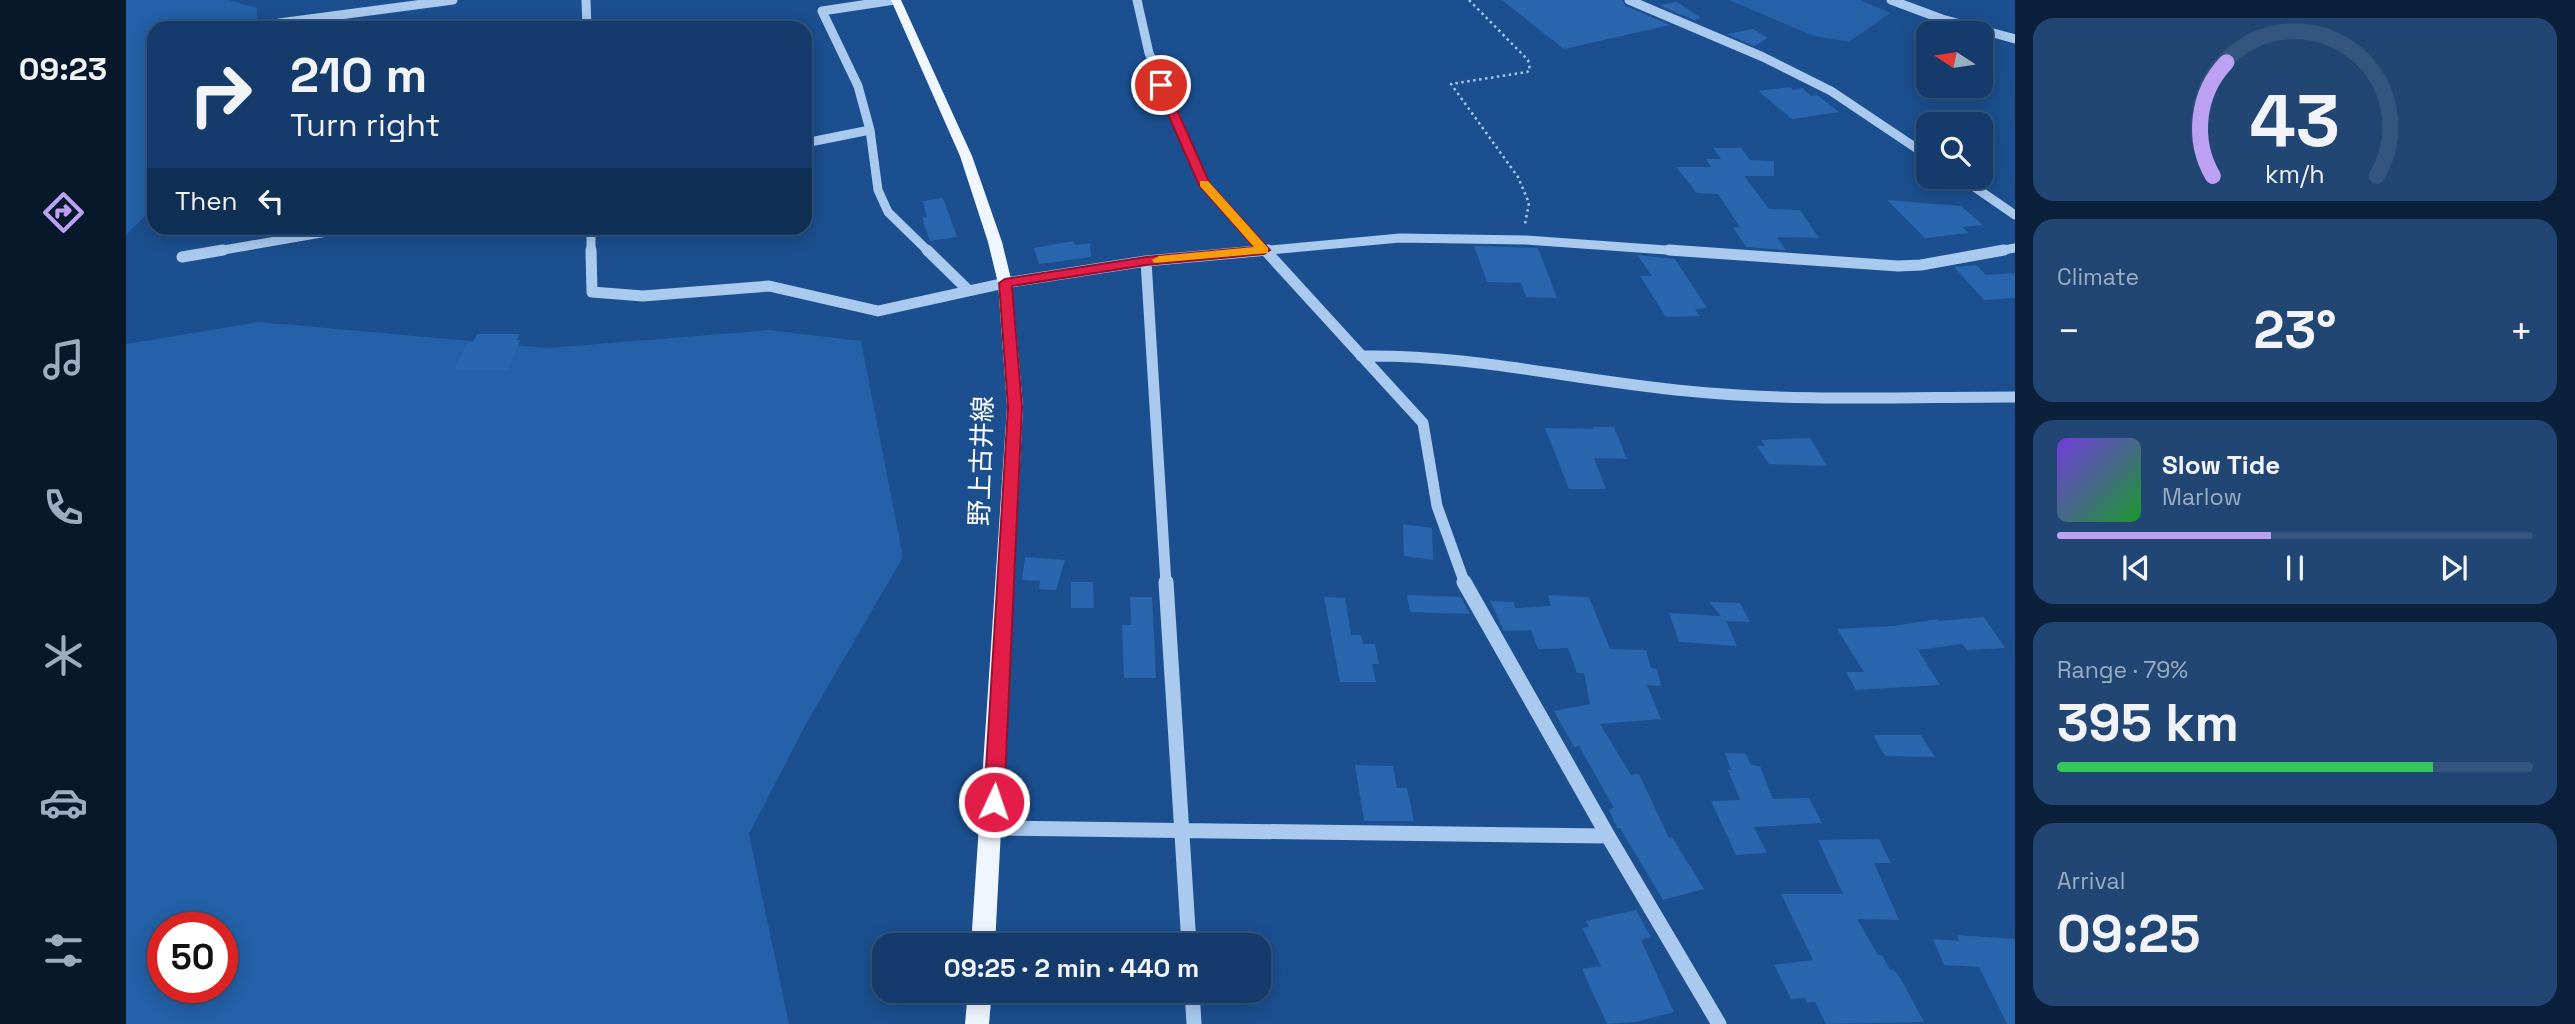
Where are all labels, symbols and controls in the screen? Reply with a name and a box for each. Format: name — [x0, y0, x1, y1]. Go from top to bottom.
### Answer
north arrow — [1916, 21, 1993, 98]
map controls — [1916, 21, 1993, 189]
text: 210 m — [290, 44, 427, 106]
text: 09:23 — [19, 49, 107, 89]
icon: right — [175, 49, 266, 140]
pin — [1131, 55, 1191, 115]
icon: arrive — [1142, 66, 1180, 104]
text: 43 — [2250, 74, 2340, 167]
text: Turn right — [290, 105, 440, 145]
button: search — [1916, 112, 1993, 189]
text: km/h — [2265, 157, 2325, 189]
icon: left — [252, 182, 290, 220]
text: Then — [175, 184, 238, 218]
icon: directions — [39, 188, 88, 237]
text: Climate — [2057, 262, 2139, 292]
text: 23° — [2254, 297, 2337, 363]
text: − — [2057, 307, 2081, 355]
text: + — [2509, 307, 2533, 355]
icon: music — [39, 335, 88, 384]
street label: 野上古井線 — [962, 395, 1000, 527]
text: Slow Tide — [2162, 448, 2280, 482]
text: Marlow — [2162, 482, 2242, 512]
icon: phone — [39, 483, 88, 532]
icon: previous — [2117, 549, 2155, 587]
icon: pause — [2276, 549, 2314, 587]
icon: next — [2435, 549, 2473, 587]
icon: climate — [39, 631, 88, 680]
text: Range · 79% — [2057, 655, 2188, 685]
text: 395 km — [2057, 690, 2239, 756]
position arrow — [957, 765, 1031, 839]
icon: car — [39, 778, 88, 827]
text: Arrival — [2057, 866, 2125, 896]
text: 09:25 — [2057, 901, 2200, 967]
speed limit sign: 50 — [147, 912, 238, 1003]
icon: filters — [39, 926, 88, 975]
text: 09:25 · 2 min · 440 m — [944, 951, 1199, 985]

